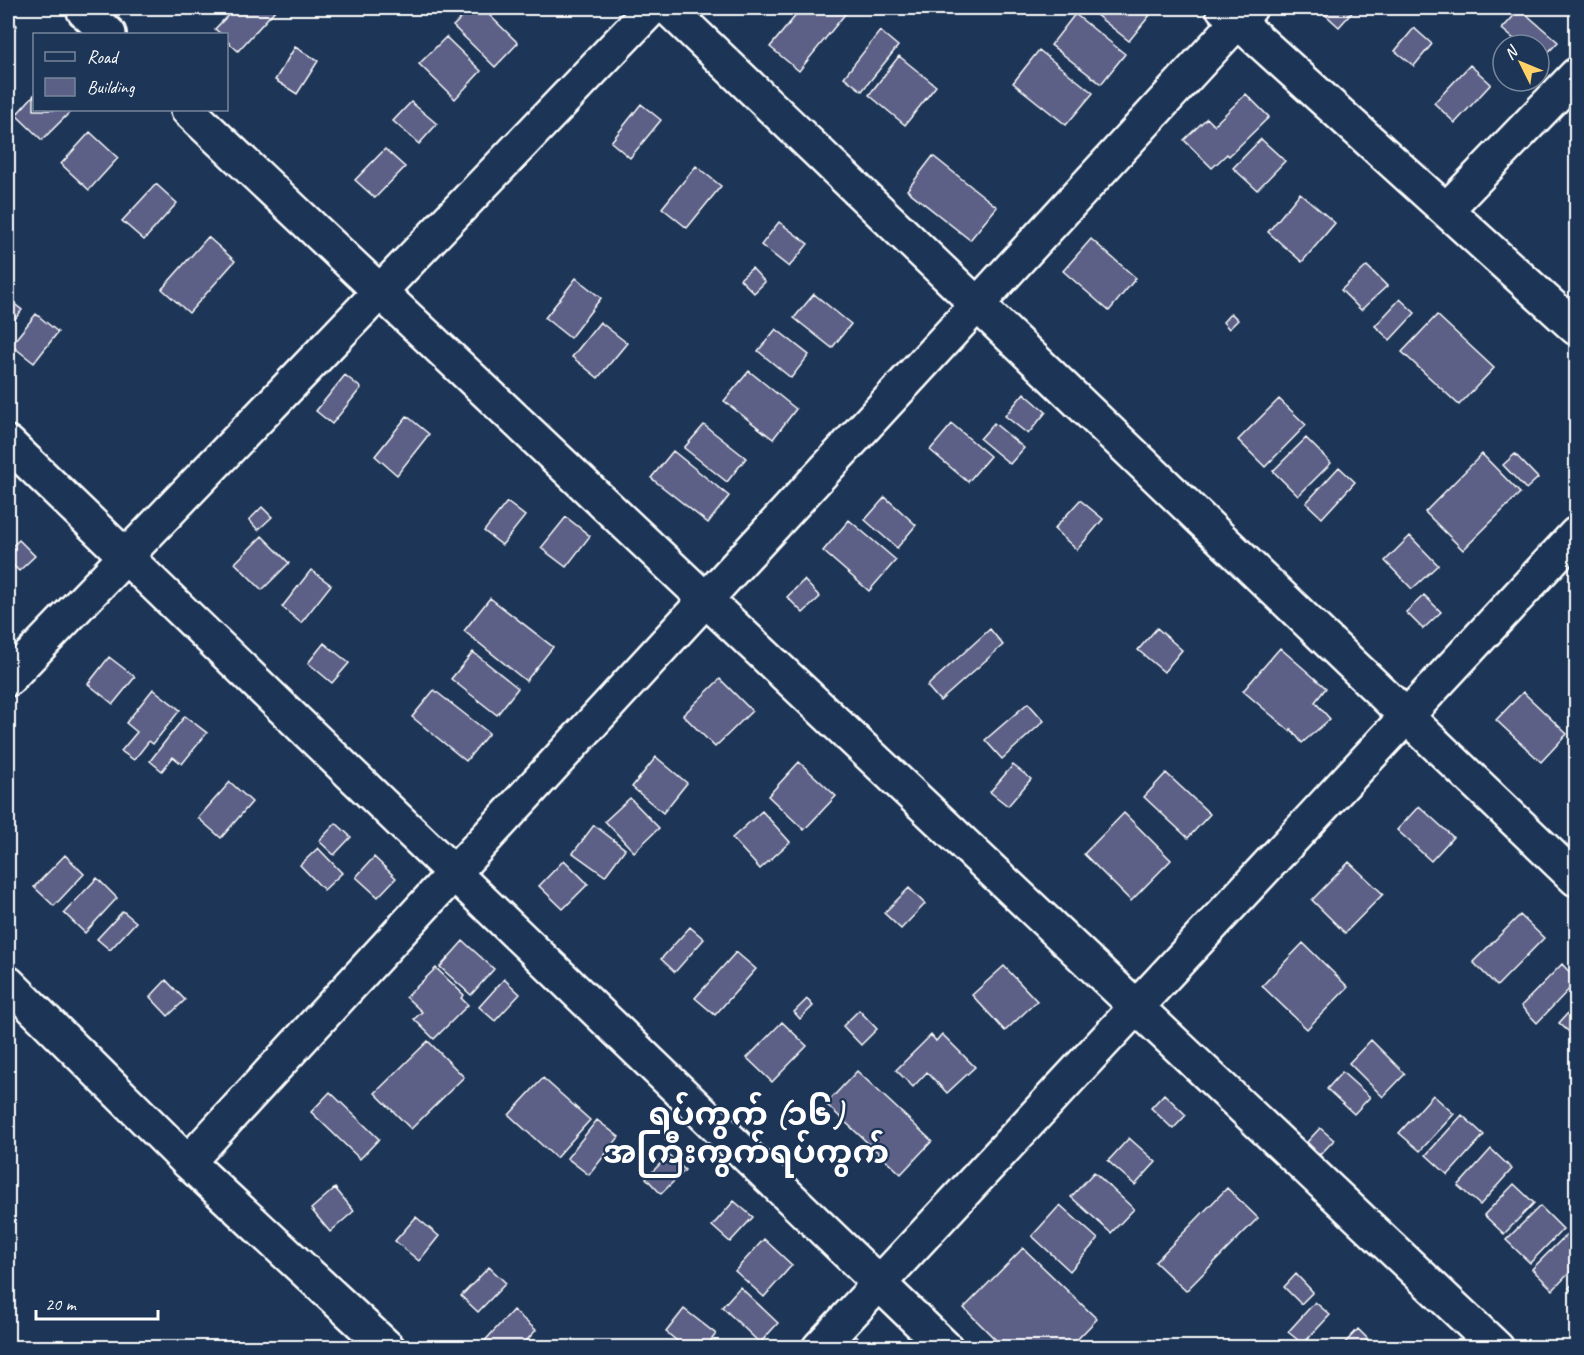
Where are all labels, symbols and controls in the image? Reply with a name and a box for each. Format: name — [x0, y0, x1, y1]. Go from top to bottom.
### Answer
legend — [33, 33, 228, 111]
north arrow — [1491, 33, 1551, 93]
text: N — [1500, 41, 1524, 64]
text: Road — [87, 46, 120, 68]
text: Building — [87, 76, 136, 98]
district label: ရပ်ကွက် (၁၆) အကြီးကွက်ရပ်ကွက် — [603, 1091, 889, 1178]
scale bar — [36, 1283, 158, 1321]
text: 20 m — [45, 1293, 78, 1315]

